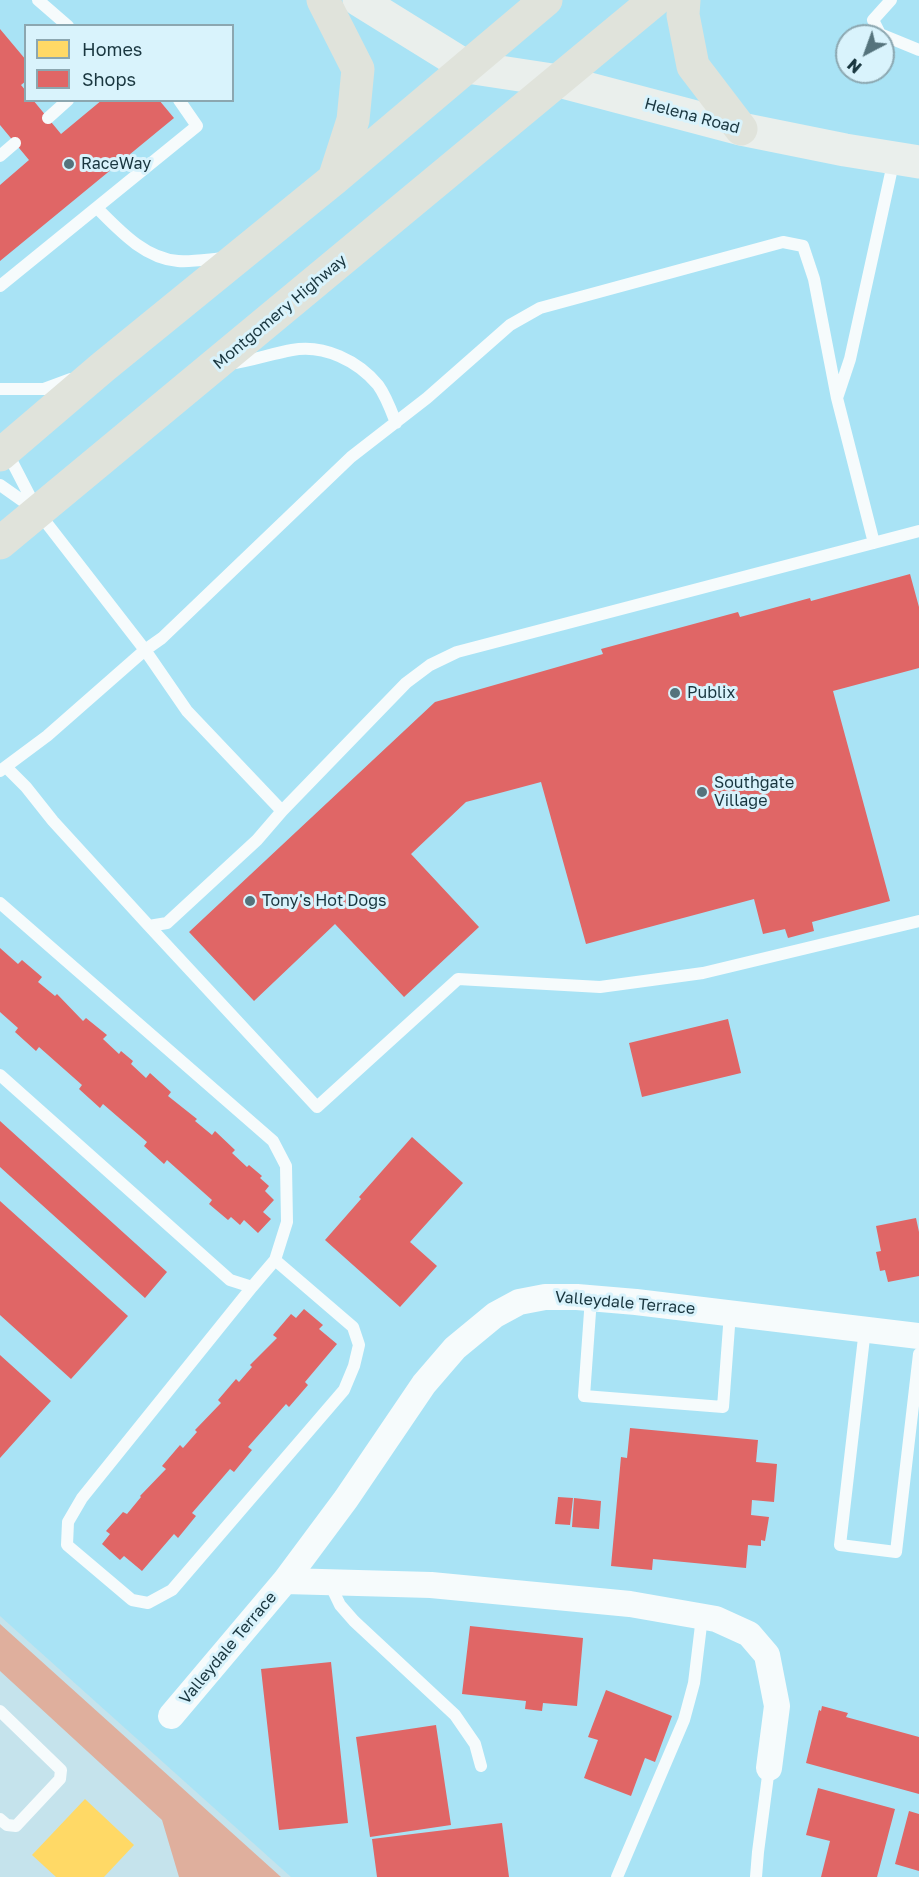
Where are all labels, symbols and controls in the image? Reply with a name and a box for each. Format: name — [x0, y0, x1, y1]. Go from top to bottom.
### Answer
legend — [24, 24, 234, 102]
north arrow — [835, 24, 895, 84]
text: Homes — [82, 38, 142, 60]
text: N — [843, 55, 866, 78]
text: Shops — [82, 68, 136, 90]
street label: Helena Road — [642, 94, 742, 138]
place label: RaceWay — [81, 154, 151, 174]
marker: RaceWay — [62, 157, 76, 171]
street label: Montgomery Highway — [209, 251, 351, 373]
place label: Publix — [687, 683, 735, 703]
marker: Publix — [668, 686, 682, 700]
place label: Southgate Village — [714, 773, 794, 811]
marker: Southgate Village — [695, 785, 709, 799]
place label: Tony's Hot Dogs — [262, 891, 386, 911]
marker: Tony's Hot Dogs — [243, 894, 257, 908]
street label: Valleydale Terrace — [554, 1287, 696, 1319]
street label: Valleydale Terrace — [175, 1588, 281, 1708]

